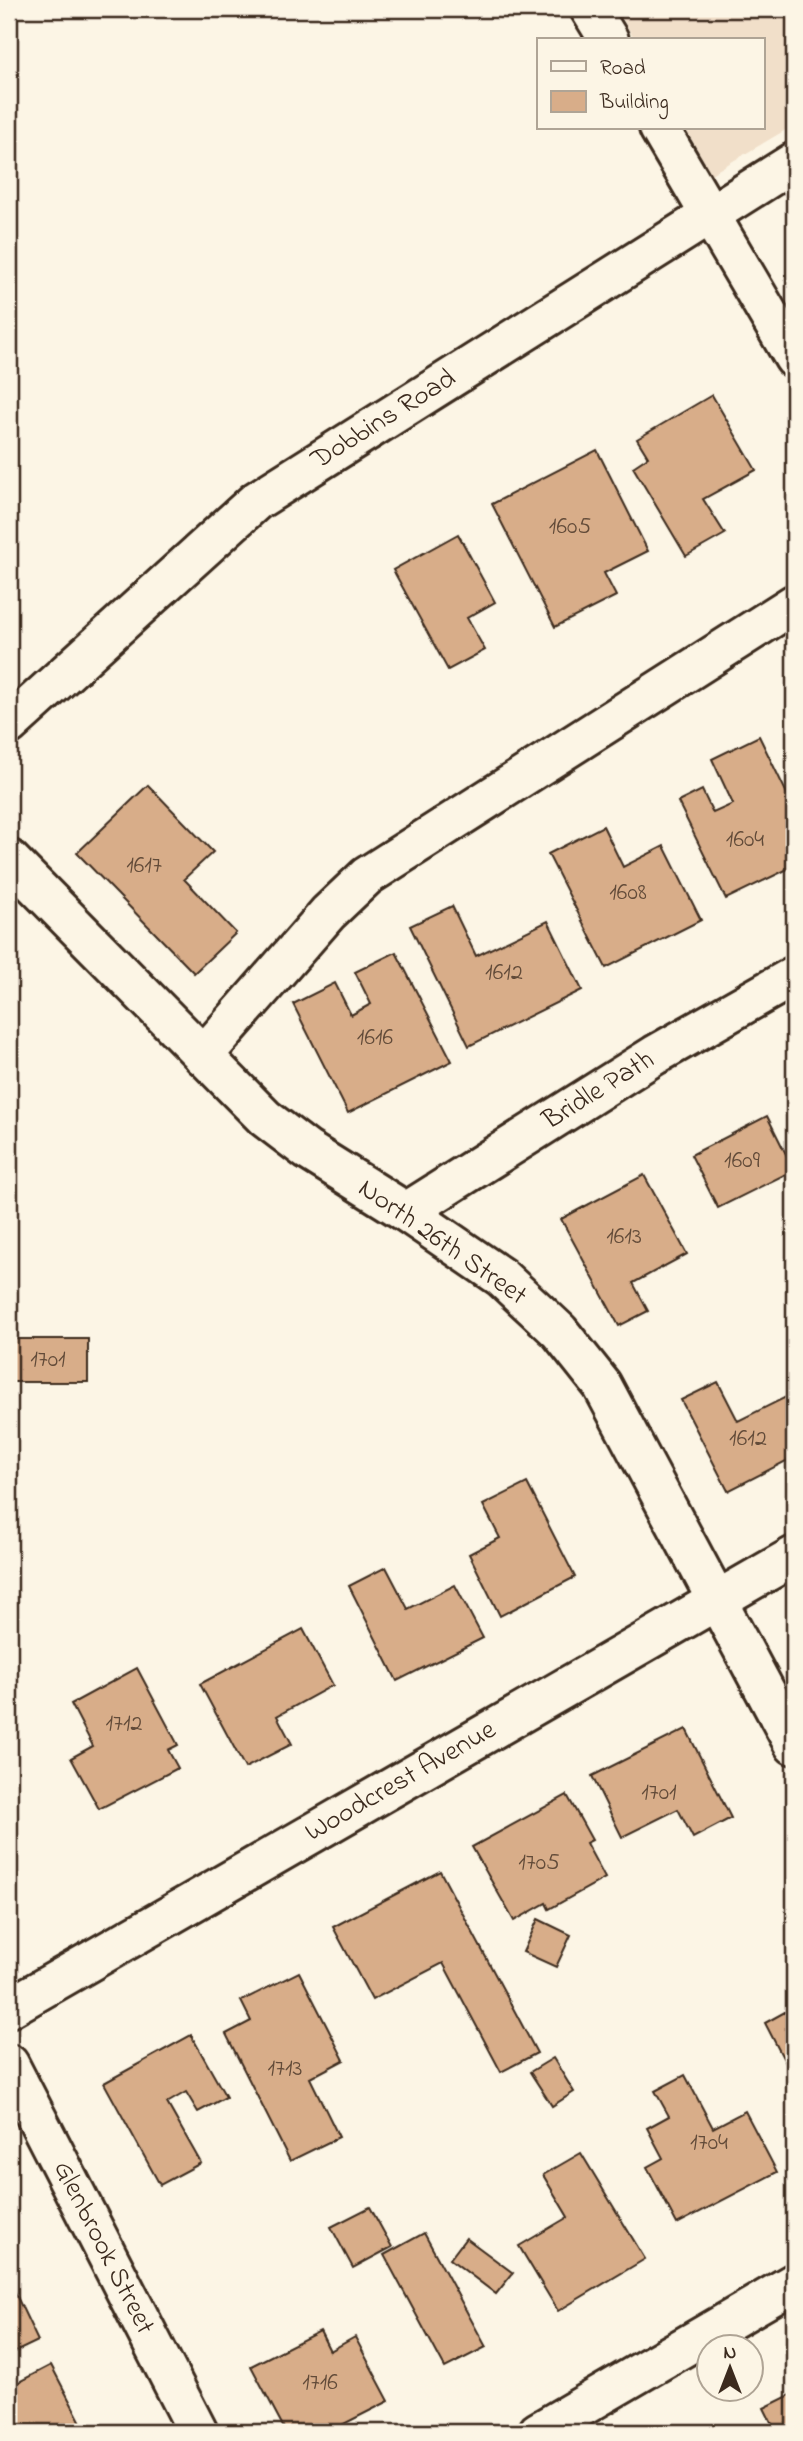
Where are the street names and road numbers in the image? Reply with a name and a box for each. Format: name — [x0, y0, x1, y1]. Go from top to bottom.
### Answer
street label: Dobbins Road — [303, 359, 465, 481]
street label: Bridle Path — [534, 1041, 663, 1142]
street label: North 26th Street — [349, 1169, 535, 1317]
street label: Woodcrest Avenue — [298, 1710, 505, 1853]
street label: Glenbrook Street — [42, 2154, 164, 2342]

